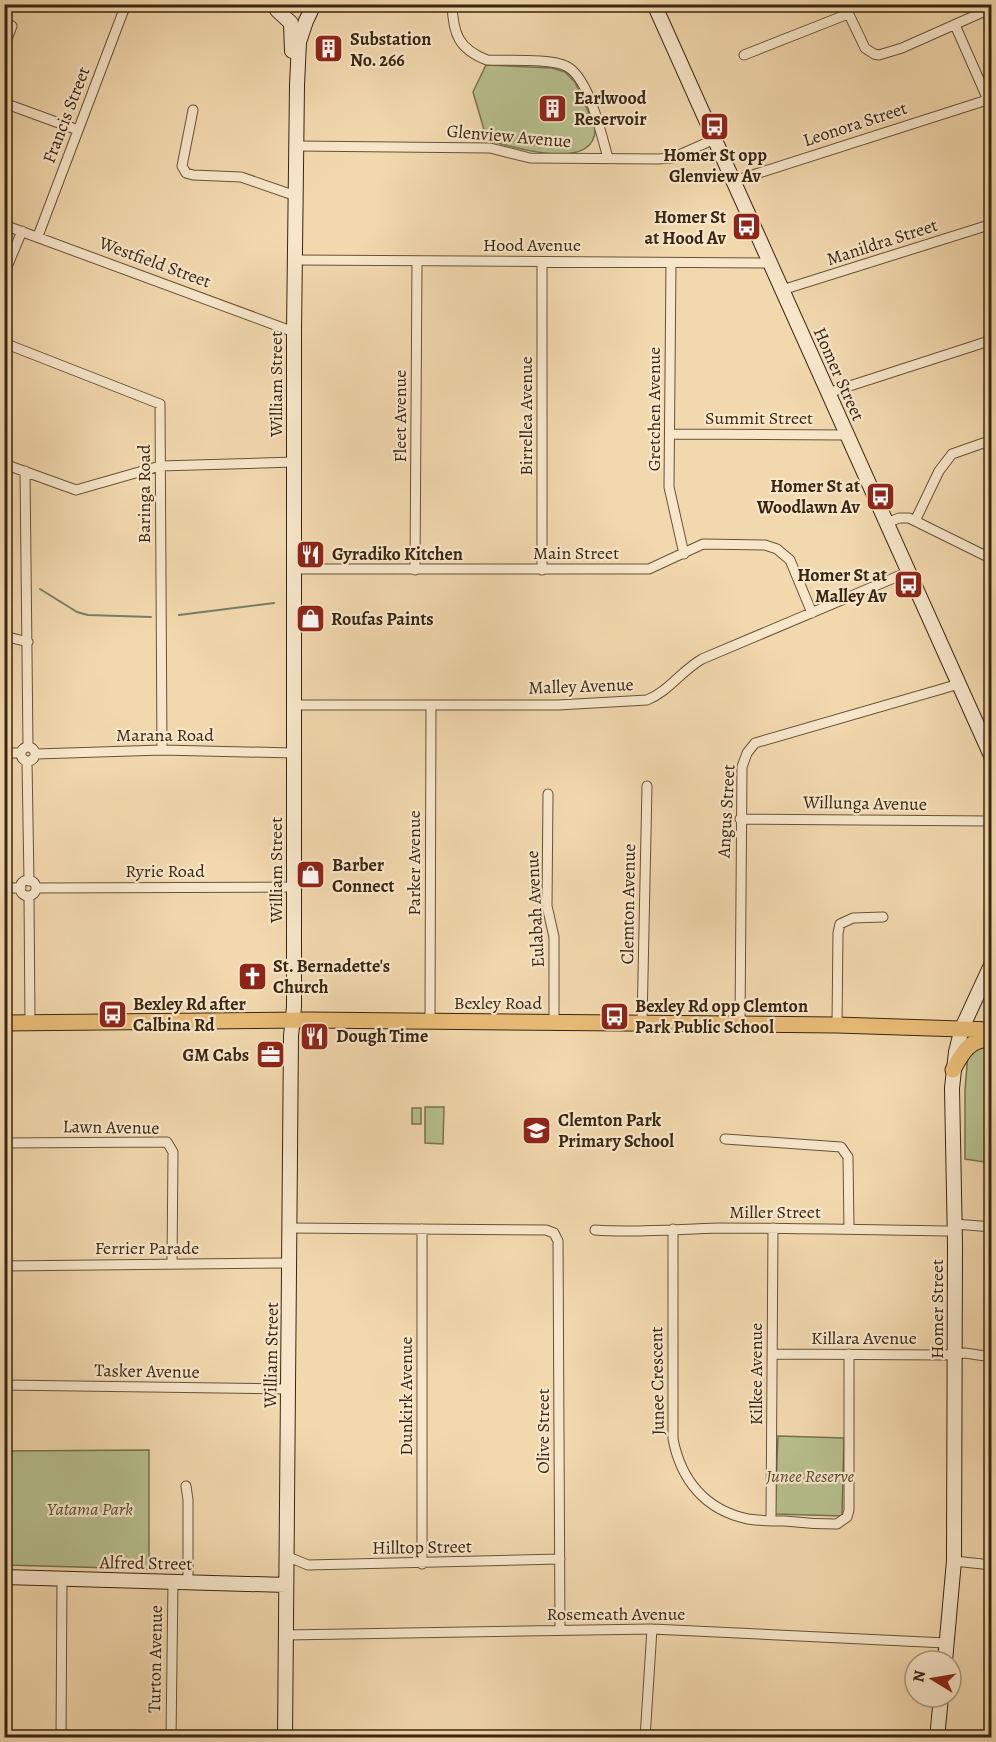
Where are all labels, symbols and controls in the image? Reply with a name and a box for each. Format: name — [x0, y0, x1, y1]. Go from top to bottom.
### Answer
place label: Substation No. 266 — [350, 27, 431, 72]
building icon: Substation No. 266 — [313, 33, 345, 65]
street label: Francis Street — [37, 63, 95, 167]
place label: Earlwood Reservoir — [574, 86, 647, 131]
building icon: Earlwood Reservoir — [537, 92, 569, 124]
street label: Leonora Street — [800, 96, 910, 152]
bus stop icon: Homer St opp Glenview Av — [699, 110, 731, 142]
street label: Glenview Avenue — [446, 119, 572, 153]
place label: Homer St opp Glenview Av — [663, 143, 767, 188]
place label: Homer St at Hood Av — [645, 205, 727, 250]
bus stop icon: Homer St at Hood Av — [731, 211, 763, 243]
street label: Manildra Street — [823, 213, 941, 271]
street label: Westfield Street — [95, 230, 214, 293]
street label: Hood Avenue — [483, 233, 581, 257]
street label: Homer Street — [808, 323, 870, 425]
street label: William Street — [264, 331, 288, 438]
street label: Gretchen Avenue — [642, 347, 666, 471]
street label: Birrellea Avenue — [514, 356, 538, 476]
street label: Fleet Avenue — [388, 370, 412, 462]
street label: Summit Street — [705, 406, 813, 430]
street label: Baringa Road — [132, 444, 156, 544]
place label: Homer St at Woodlawn Av — [756, 474, 861, 519]
bus stop icon: Homer St at Woodlawn Av — [865, 480, 897, 512]
restaurant icon: Gyradiko Kitchen — [295, 538, 327, 570]
street label: Main Street — [533, 541, 619, 565]
place label: Gyradiko Kitchen — [332, 542, 463, 566]
place label: Homer St at Malley Av — [797, 563, 888, 608]
bus stop icon: Homer St at Malley Av — [892, 569, 924, 601]
shop icon: Roufas Paints — [294, 603, 326, 635]
place label: Roufas Paints — [331, 607, 434, 631]
street label: Malley Avenue — [528, 672, 634, 700]
street label: Marana Road — [116, 723, 214, 747]
street label: Angus Street — [712, 763, 740, 859]
street label: Willunga Avenue — [802, 790, 927, 816]
street label: Parker Avenue — [402, 810, 426, 916]
street label: William Street — [264, 817, 288, 924]
street label: Clemton Avenue — [615, 843, 641, 965]
street label: Eulabah Avenue — [520, 850, 550, 968]
place label: Barber Connect — [332, 853, 394, 898]
street label: Ryrie Road — [125, 859, 205, 883]
shop icon: Barber Connect — [295, 859, 327, 891]
place label: St. Bernadette's Church — [273, 954, 390, 999]
church icon: St. Bernadette's Church — [236, 960, 268, 992]
street label: Bexley Road — [454, 991, 543, 1015]
place label: Bexley Rd after Calbina Rd — [133, 992, 247, 1037]
place label: Bexley Rd opp Clemton Park Public School — [635, 994, 808, 1039]
bus stop icon: Bexley Rd after Calbina Rd — [96, 998, 128, 1030]
bus stop icon: Bexley Rd opp Clemton Park Public School — [598, 1000, 630, 1032]
restaurant icon: Dough Time — [299, 1020, 331, 1052]
place label: Dough Time — [336, 1024, 428, 1048]
office icon: GM Cabs — [254, 1039, 286, 1071]
place label: GM Cabs — [183, 1043, 249, 1067]
place label: Clemton Park Primary School — [558, 1108, 674, 1153]
street label: Lawn Avenue — [62, 1114, 160, 1140]
school or university icon: Clemton Park Primary School — [521, 1114, 553, 1146]
street label: Miller Street — [729, 1200, 821, 1224]
street label: Ferrier Parade — [95, 1236, 199, 1260]
street label: Homer Street — [925, 1259, 949, 1359]
street label: William Street — [258, 1302, 284, 1409]
street label: Kilkee Avenue — [744, 1323, 768, 1425]
street label: Junee Crescent — [644, 1326, 670, 1436]
street label: Killara Avenue — [811, 1326, 917, 1350]
street label: Dunkirk Avenue — [394, 1336, 418, 1456]
street label: Tasker Avenue — [94, 1358, 200, 1384]
street label: Olive Street — [531, 1388, 555, 1474]
park label: Junee Reserve — [765, 1464, 855, 1488]
park label: Yatama Park — [47, 1497, 133, 1521]
street label: Hilltop Street — [372, 1534, 472, 1560]
street label: Alfred Street — [98, 1550, 193, 1576]
street label: Rosemeath Avenue — [547, 1602, 685, 1626]
street label: Turton Avenue — [142, 1605, 168, 1713]
north arrow — [903, 1649, 963, 1709]
text: N — [907, 1668, 931, 1684]

